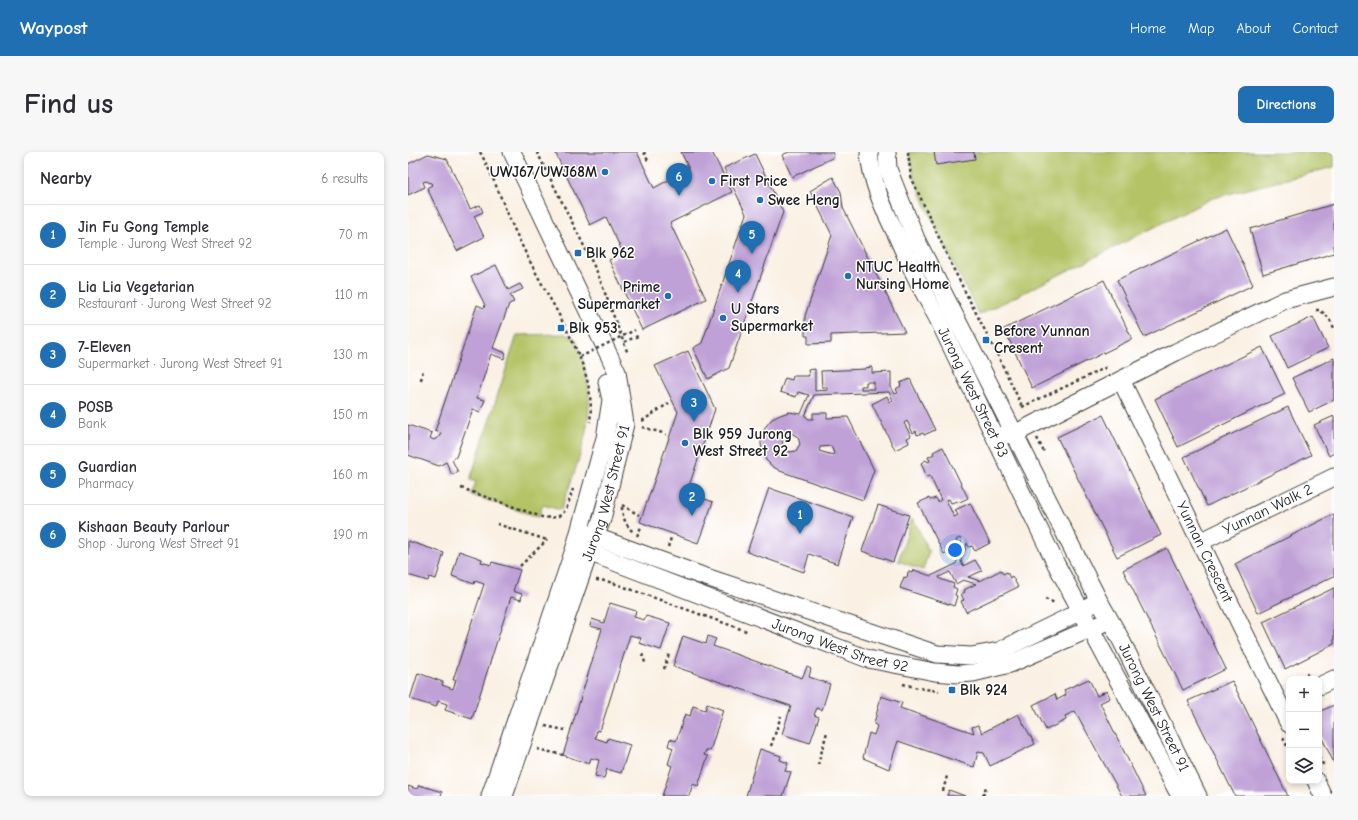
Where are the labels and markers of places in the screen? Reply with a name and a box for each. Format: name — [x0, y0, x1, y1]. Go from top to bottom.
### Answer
place label: UWJ67/UWJ68M — [490, 163, 597, 181]
pin: 6 — [666, 163, 692, 196]
marker: UWJ67/UWJ68M — [600, 167, 610, 177]
place label: First Price — [720, 172, 787, 190]
marker: First Price — [707, 176, 717, 186]
place label: Swee Heng — [768, 191, 840, 209]
marker: Swee Heng — [755, 195, 765, 205]
pin: 5 — [739, 221, 765, 254]
place label: Blk 962 — [586, 244, 635, 262]
marker: Blk 962 — [573, 248, 583, 258]
place label: NTUC Health Nursing Home — [856, 258, 949, 293]
pin: 4 — [725, 260, 751, 293]
marker: NTUC Health Nursing Home — [843, 271, 853, 281]
place label: Prime Supermarket — [578, 278, 661, 313]
marker: Prime Supermarket — [663, 291, 673, 301]
place label: U Stars Supermarket — [731, 300, 814, 335]
marker: U Stars Supermarket — [718, 313, 728, 323]
place label: Blk 953 — [569, 319, 618, 337]
place label: Before Yunnan Cresent — [994, 322, 1090, 357]
marker: Blk 953 — [556, 323, 566, 333]
marker: Before Yunnan Cresent — [981, 335, 991, 345]
pin: 3 — [681, 389, 707, 422]
place label: Blk 959 Jurong West Street 92 — [693, 425, 792, 460]
marker: Blk 959 Jurong West Street 92 — [680, 438, 690, 448]
pin: 2 — [679, 483, 705, 516]
pin: 1 — [787, 501, 813, 534]
place label: Blk 924 — [960, 681, 1007, 699]
marker: Blk 924 — [947, 685, 957, 695]

